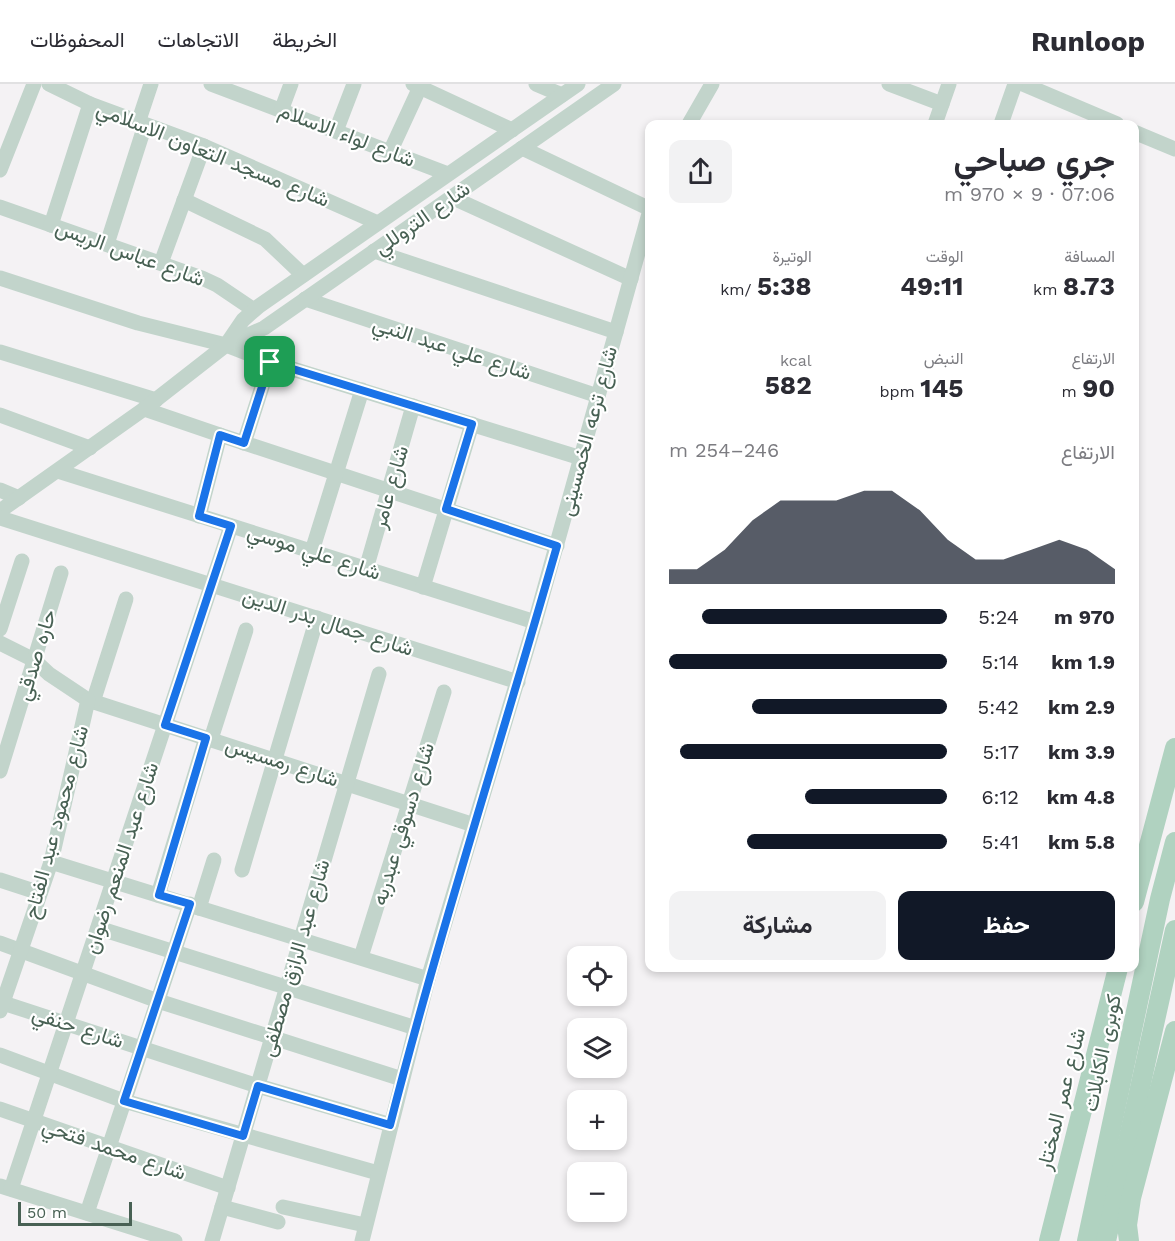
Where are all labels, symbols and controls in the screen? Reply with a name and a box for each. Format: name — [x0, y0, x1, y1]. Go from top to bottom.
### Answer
text: Runloop — [1031, 25, 1145, 58]
text: المحفوظات — [30, 27, 125, 52]
text: الاتجاهات — [158, 27, 239, 52]
text: الخريطة — [272, 27, 337, 52]
street label: شارع مسجد التعاون الاسلامي — [91, 95, 333, 216]
street label: شارع لواء الاسلام — [275, 97, 419, 174]
button: share — [669, 140, 732, 203]
text: جري صباحي — [954, 140, 1115, 179]
street label: شارع التروللي — [369, 175, 477, 264]
text: 07:06 · 9 × 970 m — [944, 182, 1115, 206]
street label: شارع عباس الريس — [52, 214, 208, 293]
text: الوتيرة — [773, 247, 812, 266]
text: الوقت — [926, 247, 963, 266]
text: المسافة — [1064, 247, 1115, 266]
text: 5:38 — [757, 271, 812, 301]
text: 49:11 — [900, 271, 963, 301]
text: 8.73 — [1063, 271, 1115, 301]
text: /km — [720, 280, 757, 299]
text: km — [1033, 280, 1063, 299]
street label: شارع علي عبد النبي — [368, 310, 535, 390]
pin — [244, 336, 295, 387]
street label: شارع ترعه الخمسينى — [553, 343, 624, 519]
icon: arrive — [253, 345, 286, 378]
text: النبض — [924, 349, 963, 368]
text: الارتفاع — [1072, 349, 1115, 368]
text: kcal — [780, 351, 812, 370]
text: 582 — [765, 370, 812, 400]
text: 145 — [920, 373, 963, 403]
text: 90 — [1082, 373, 1115, 403]
text: bpm — [879, 382, 920, 401]
text: m — [1062, 382, 1082, 401]
text: 246–254 m — [669, 438, 779, 462]
text: الارتفاع — [1061, 440, 1115, 464]
street label: شارع عامر — [365, 442, 415, 533]
street label: شارع علي موسي — [243, 518, 384, 590]
street label: شارع جمال بدر الدين — [239, 582, 417, 663]
text: 5:24 — [978, 605, 1019, 629]
text: 970 m — [1054, 605, 1115, 629]
street label: حاره صدقي — [10, 606, 66, 705]
text: 5:14 — [981, 650, 1019, 674]
text: 1.9 km — [1051, 650, 1115, 674]
text: 5:42 — [978, 695, 1019, 719]
text: 2.9 km — [1048, 695, 1115, 719]
street label: شارع محمود عبد الفتاح — [18, 723, 95, 922]
street label: شارع رمسيس — [222, 731, 342, 793]
street label: شارع دسوقي عبدربه — [366, 739, 444, 910]
text: 5:17 — [982, 740, 1019, 764]
text: 3.9 km — [1048, 740, 1115, 764]
street label: شارع عبد المنعم رضوان — [78, 759, 165, 957]
text: 6:12 — [981, 785, 1019, 809]
text: 4.8 km — [1047, 785, 1115, 809]
text: 5:41 — [982, 830, 1019, 854]
text: 5.8 km — [1048, 830, 1115, 854]
street label: شارع عبد الرازق مصطفى — [254, 856, 337, 1060]
button: مشاركة — [669, 891, 886, 960]
button: حفظ — [898, 891, 1115, 960]
map controls — [567, 946, 627, 1222]
button: locate — [567, 946, 627, 1006]
street label: كوبرى الكابلات — [1077, 992, 1127, 1114]
street label: شارع حنفي — [28, 1000, 127, 1058]
button: layers — [567, 1018, 627, 1078]
street label: شارع عمر المختار — [1031, 1025, 1092, 1174]
button: + — [567, 1090, 627, 1150]
street label: شارع محمد فتحي — [37, 1112, 189, 1190]
button: − — [567, 1162, 627, 1222]
scale bar — [18, 1199, 132, 1226]
text: 50 m — [27, 1203, 67, 1222]

